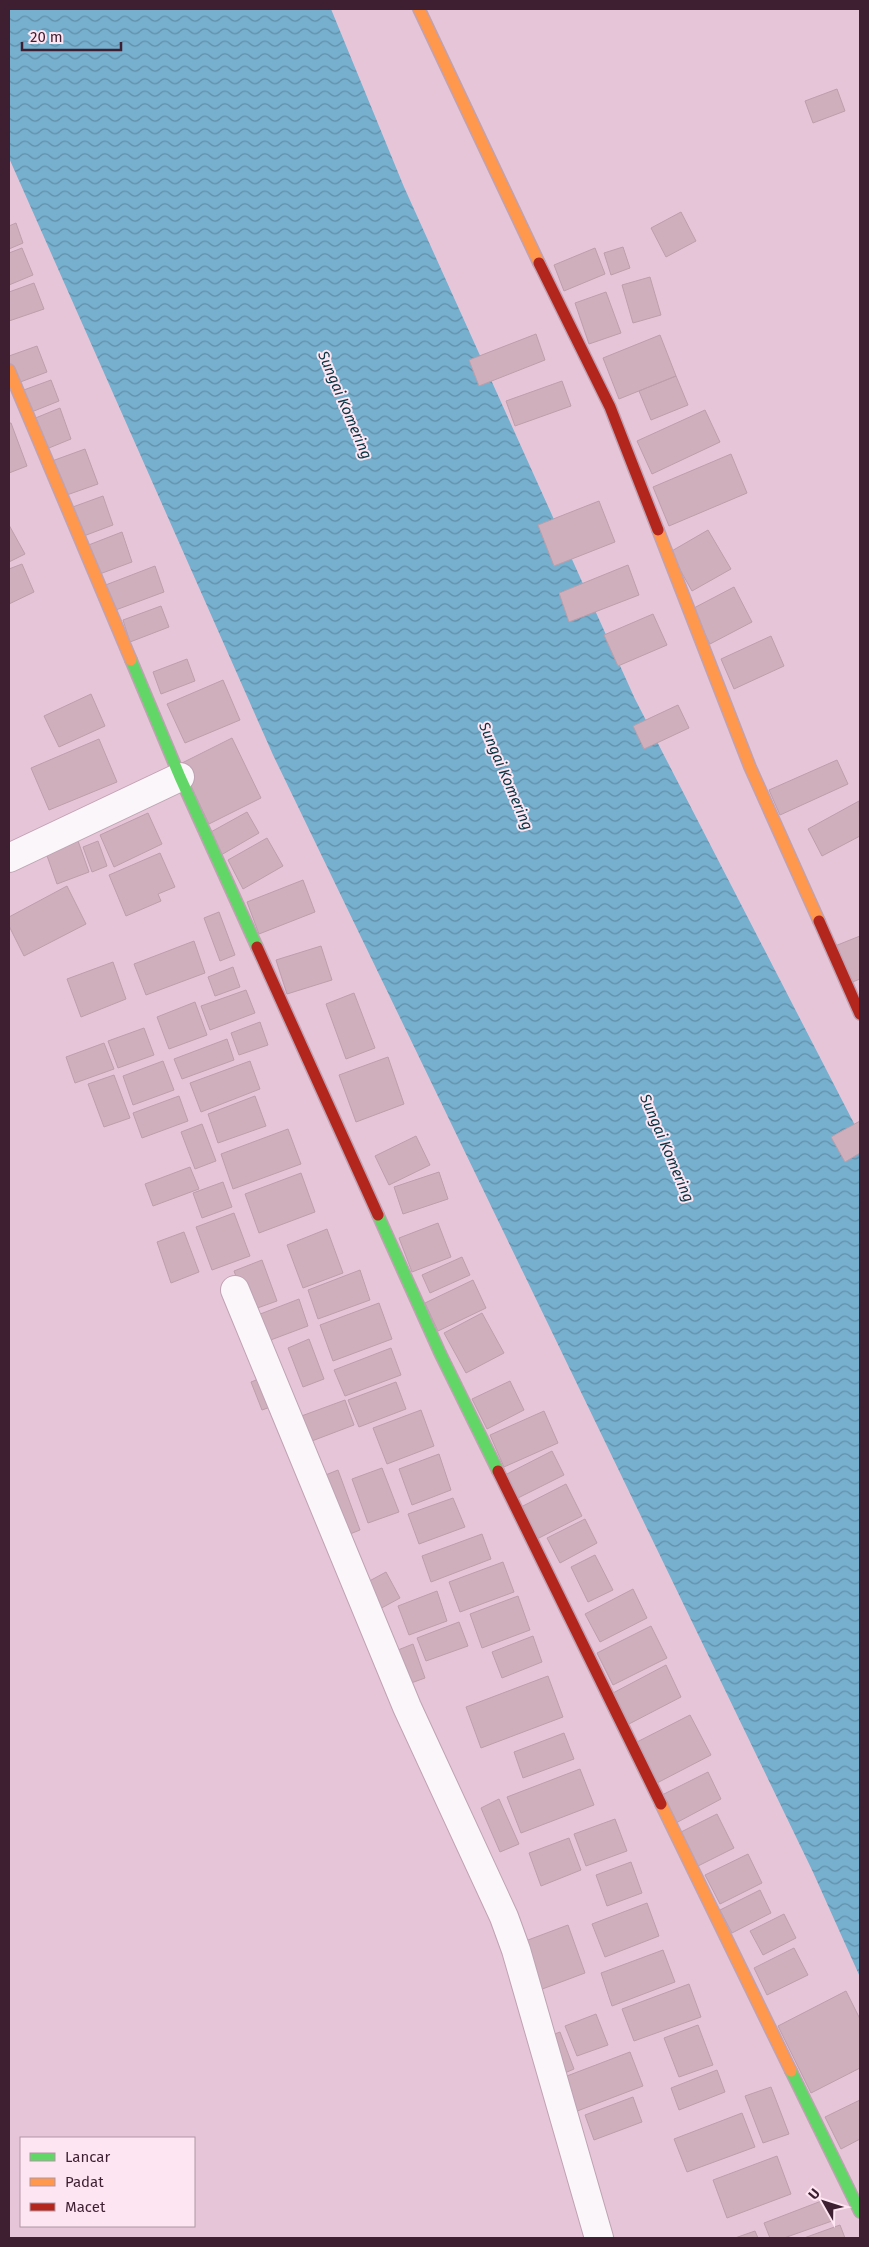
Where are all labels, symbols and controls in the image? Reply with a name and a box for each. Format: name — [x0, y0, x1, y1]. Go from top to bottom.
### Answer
scale bar — [22, 20, 121, 52]
text: 20 m — [30, 28, 63, 46]
water label: Sungai Komering — [314, 347, 376, 462]
water label: Sungai Komering — [475, 718, 537, 833]
water label: Sungai Komering — [636, 1090, 698, 1205]
legend — [20, 2137, 195, 2227]
text: Lancar — [65, 2148, 110, 2166]
text: Padat — [65, 2173, 104, 2191]
north arrow — [799, 2177, 849, 2227]
text: U — [805, 2185, 824, 2203]
text: Macet — [65, 2198, 106, 2216]

